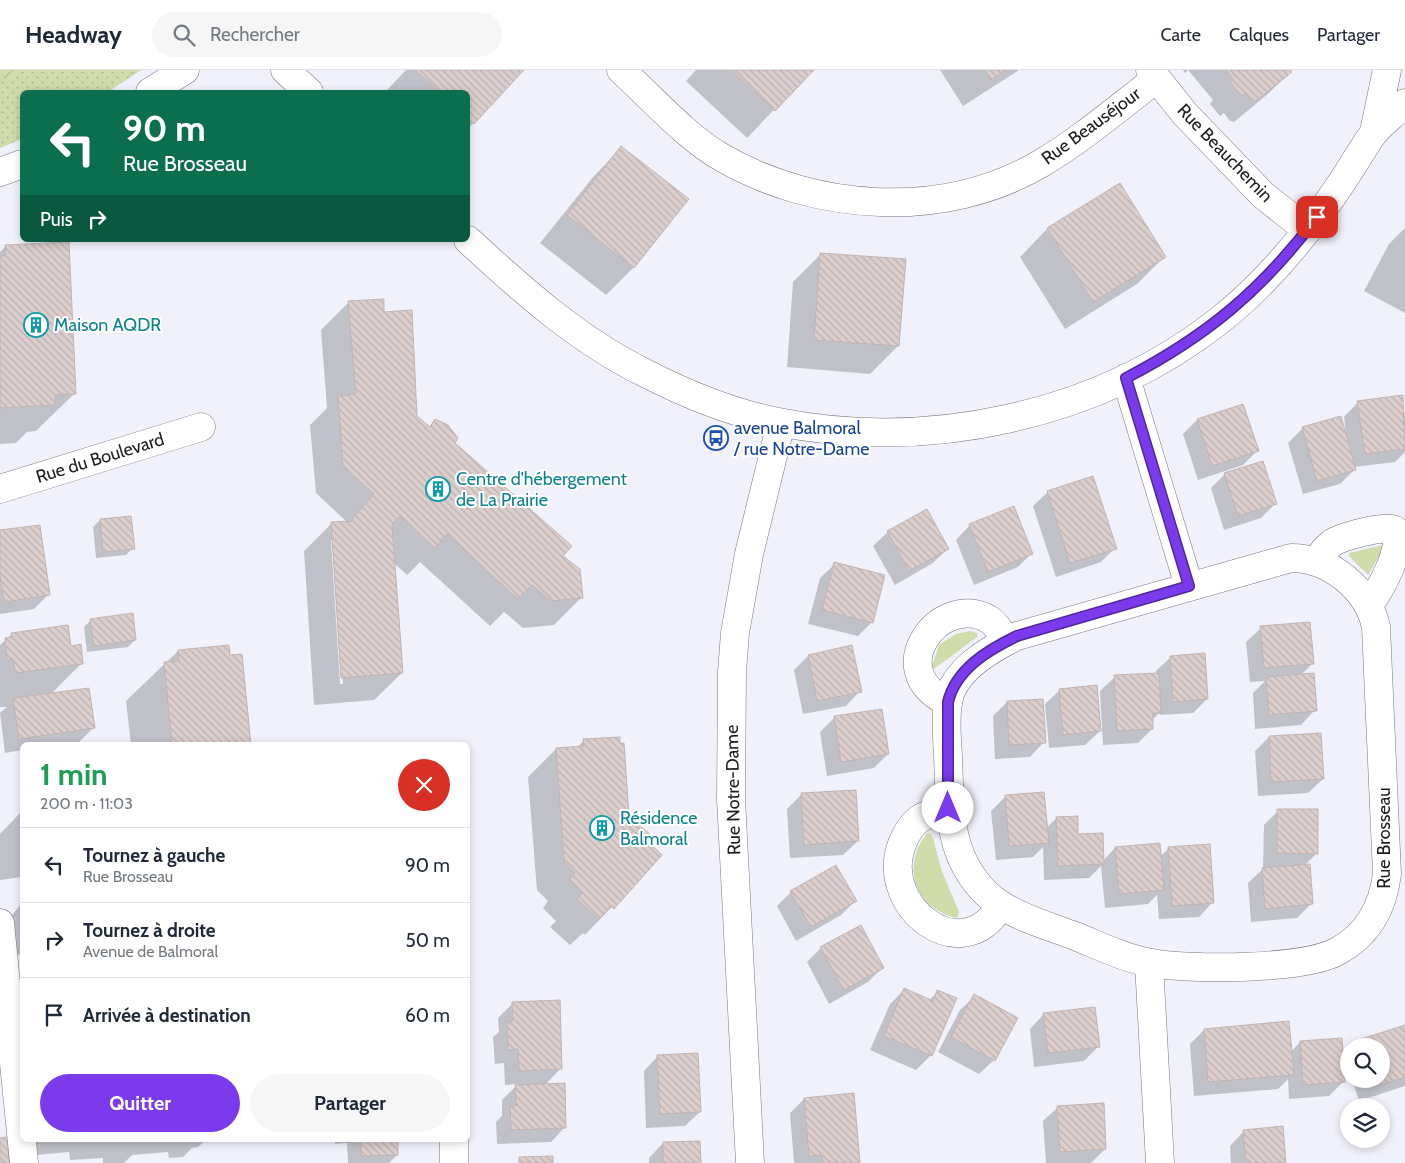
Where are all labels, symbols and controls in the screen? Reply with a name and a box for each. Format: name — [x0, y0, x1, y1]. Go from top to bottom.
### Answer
search box — [152, 12, 502, 57]
text: Headway — [25, 20, 122, 49]
icon: search — [170, 21, 198, 49]
text: Rechercher — [210, 23, 300, 46]
text: Carte — [1160, 24, 1201, 46]
text: Calques — [1229, 24, 1289, 46]
text: Partager — [1317, 24, 1380, 46]
street label: Rue Beauséjour — [1037, 83, 1145, 169]
street label: Rue Beauchemin — [1173, 99, 1277, 207]
text: 90 m — [123, 107, 206, 150]
icon: left — [40, 110, 105, 175]
text: Rue Brosseau — [123, 150, 247, 177]
pin — [1296, 196, 1338, 238]
icon: arrive — [1303, 203, 1331, 231]
icon: right — [83, 205, 111, 233]
text: Puis — [40, 208, 73, 231]
building icon: Maison AQDR — [23, 312, 49, 338]
place label: Maison AQDR — [54, 314, 161, 336]
place label: avenue Balmoral / rue Notre-Dame — [733, 417, 869, 460]
bus stop icon: avenue Balmoral / rue Notre-Dame — [703, 425, 729, 451]
street label: Rue du Boulevard — [33, 428, 167, 488]
place label: Centre d'hébergement de La Prairie — [456, 468, 627, 511]
building icon: Centre d'hébergement de La Prairie — [425, 476, 451, 502]
street label: Rue Notre-Dame — [721, 725, 745, 855]
text: 1 min — [40, 756, 108, 793]
button: close — [398, 759, 450, 811]
position arrow — [921, 781, 973, 833]
street label: Rue Brosseau — [1373, 787, 1395, 889]
text: 200 m · 11:03 — [40, 794, 133, 813]
place label: Résidence Balmoral — [620, 807, 698, 850]
building icon: Résidence Balmoral — [589, 815, 615, 841]
text: Tournez à gauche — [83, 844, 225, 867]
icon: left — [40, 851, 68, 879]
text: 90 m — [405, 854, 450, 877]
text: Rue Brosseau — [83, 867, 173, 886]
text: Tournez à droite — [83, 919, 216, 942]
icon: right — [40, 926, 68, 954]
text: 50 m — [406, 929, 450, 952]
text: Avenue de Balmoral — [83, 942, 218, 961]
icon: arrive — [40, 1001, 68, 1029]
text: Arrivée à destination — [83, 1004, 251, 1027]
text: 60 m — [405, 1004, 450, 1027]
map controls — [1340, 1038, 1390, 1148]
button: search — [1340, 1038, 1390, 1088]
button: Quitter — [40, 1074, 240, 1132]
button: Partager — [250, 1074, 450, 1132]
button: layers — [1340, 1098, 1390, 1148]

